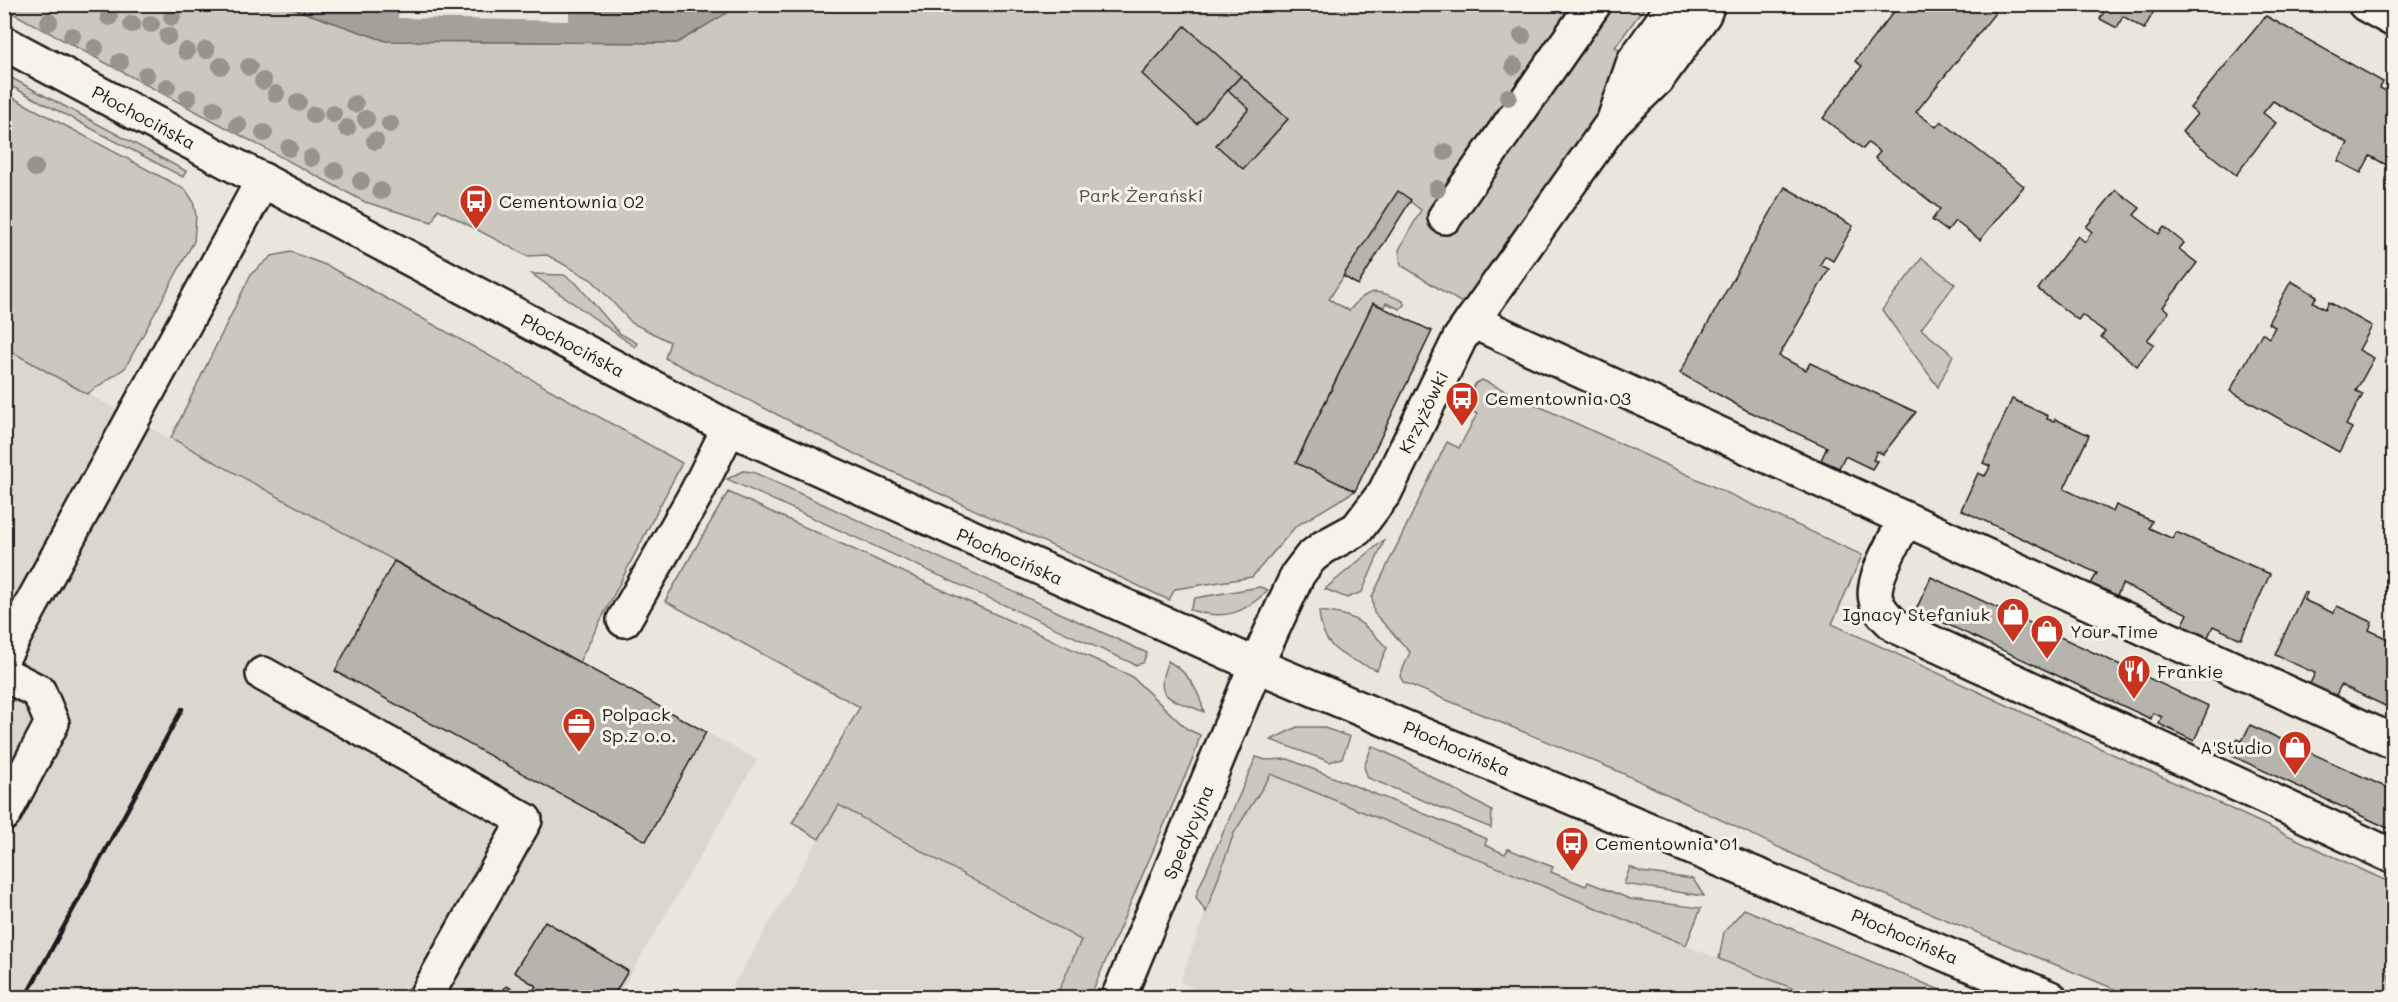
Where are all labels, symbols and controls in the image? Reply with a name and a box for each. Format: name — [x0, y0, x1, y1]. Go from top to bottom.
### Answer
street label: Płochocińska — [88, 80, 200, 154]
bus stop icon: Cementownia 02 — [458, 183, 494, 230]
park label: Park Żerański — [1079, 183, 1203, 207]
place label: Cementownia 02 — [499, 189, 645, 213]
street label: Płochocińska — [517, 308, 629, 382]
street label: Krzyżówki — [1393, 367, 1453, 457]
bus stop icon: Cementownia 03 — [1444, 380, 1480, 427]
place label: Cementownia 03 — [1485, 386, 1631, 410]
street label: Płochocińska — [953, 522, 1067, 590]
shop icon: Ignacy Stefaniuk — [1995, 596, 2031, 643]
place label: Ignacy Stefaniuk — [1842, 602, 1990, 626]
shop icon: Your Time — [2029, 613, 2065, 660]
place label: Your Time — [2070, 619, 2158, 643]
restaurant icon: Frankie — [2116, 653, 2152, 700]
place label: Frankie — [2157, 659, 2224, 683]
place label: Polpack Sp.z o.o. — [602, 702, 676, 747]
office icon: Polpack Sp.z o.o. — [561, 706, 597, 753]
street label: Płochocińska — [1400, 715, 1514, 781]
shop icon: A'Studio — [2277, 729, 2313, 776]
place label: A'Studio — [2200, 735, 2272, 759]
street label: Spedycyjna — [1157, 781, 1219, 883]
bus stop icon: Cementownia 01 — [1554, 825, 1590, 872]
place label: Cementownia 01 — [1595, 831, 1739, 855]
street label: Płochocińska — [1848, 903, 1962, 969]

